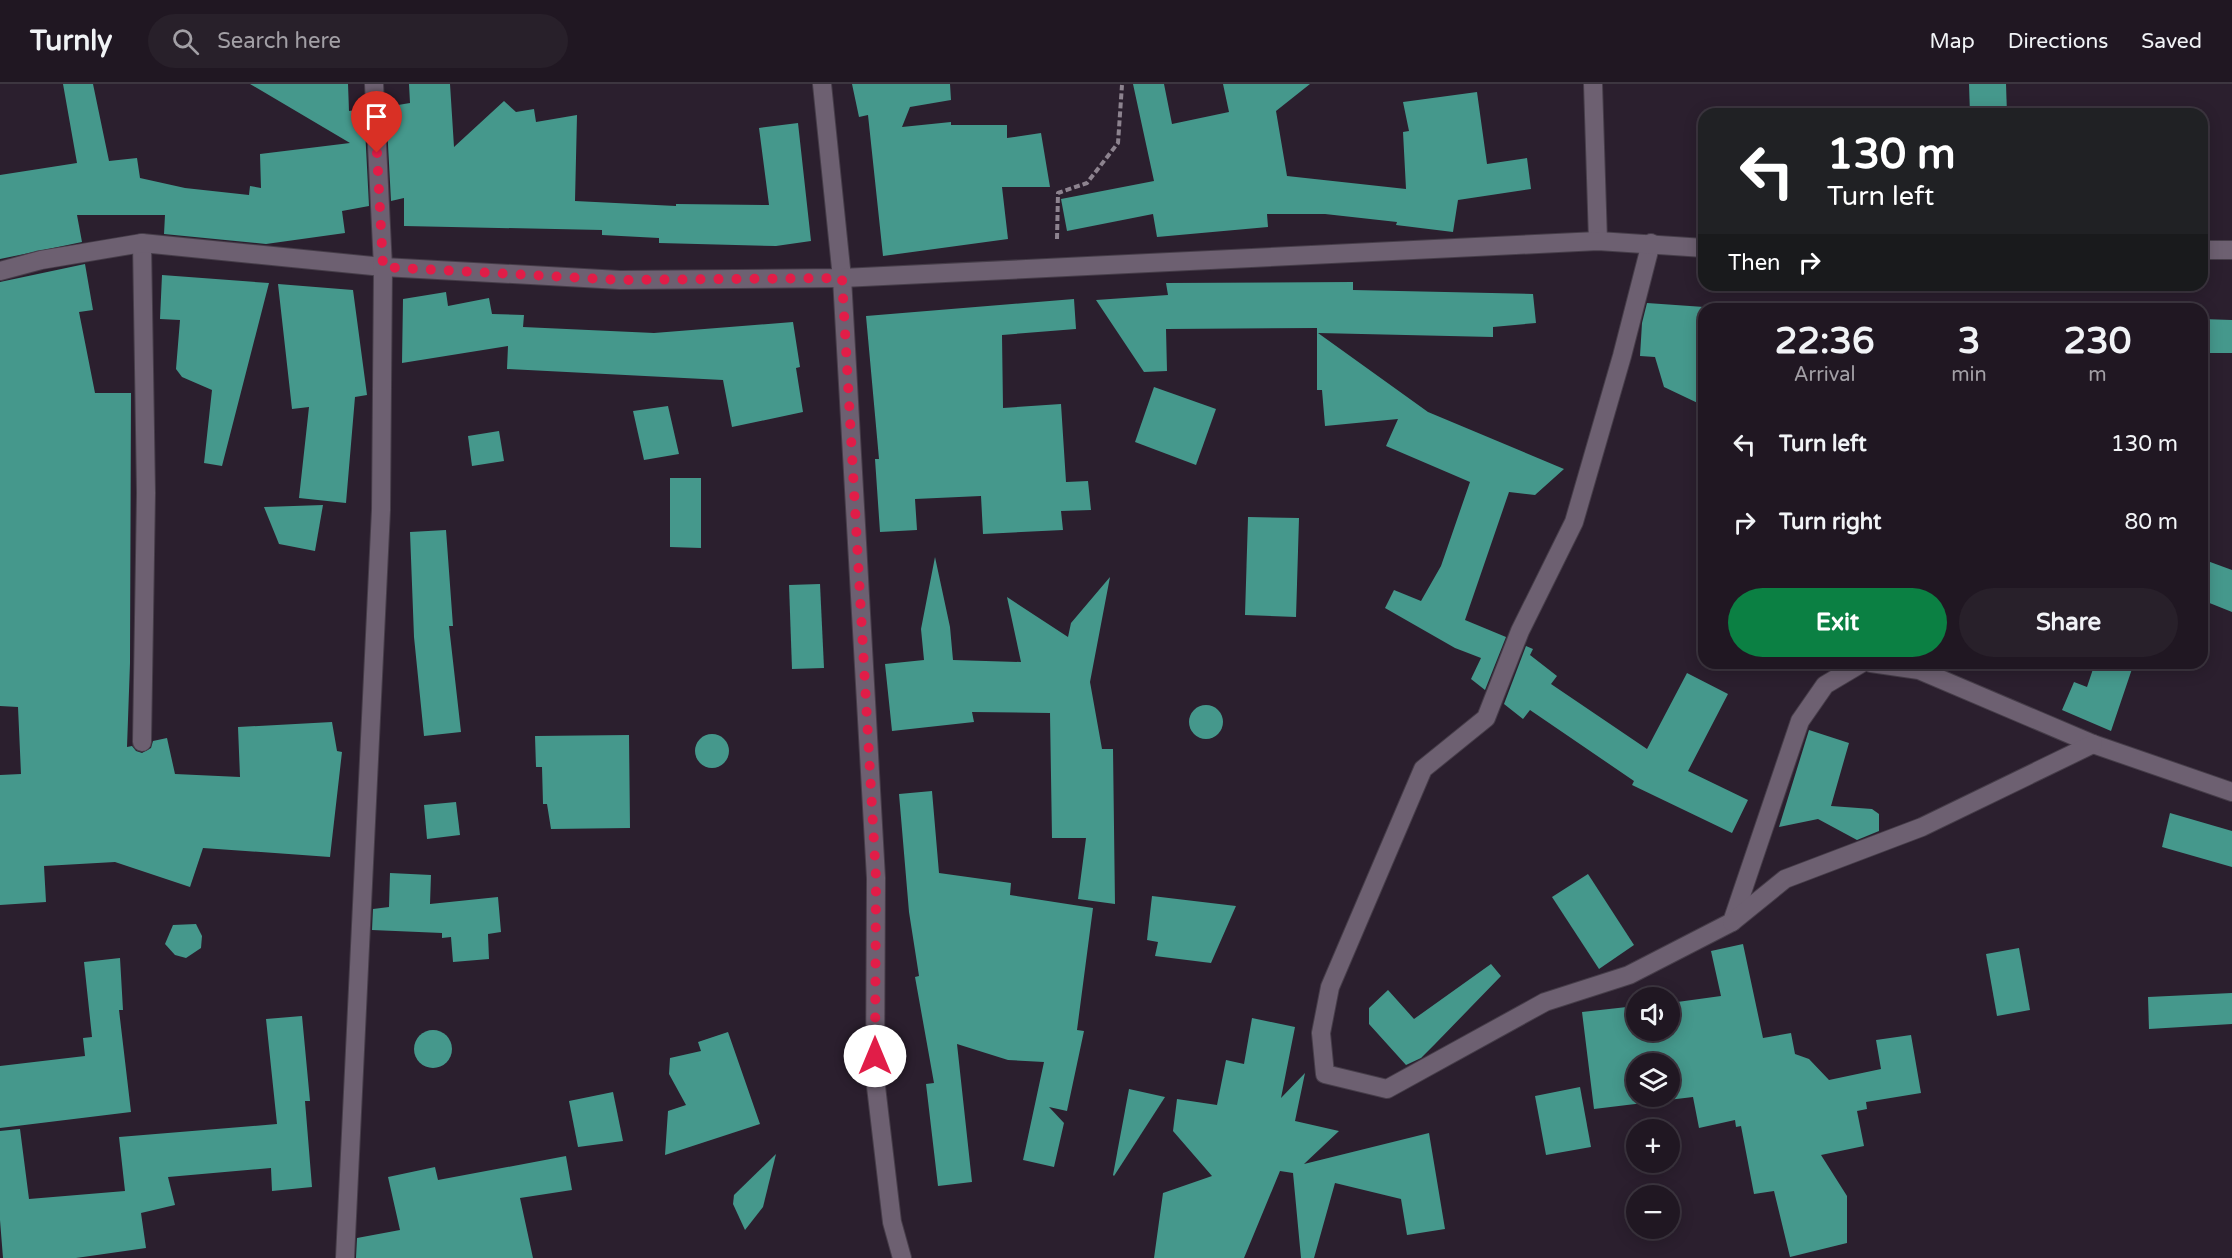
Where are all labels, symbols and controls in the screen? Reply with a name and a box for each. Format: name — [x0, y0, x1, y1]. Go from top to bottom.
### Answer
search box — [148, 14, 568, 68]
text: Turnly — [30, 24, 112, 58]
icon: search — [169, 25, 202, 58]
text: Search here — [217, 28, 341, 54]
text: Map — [1929, 29, 1975, 54]
text: Directions — [2008, 29, 2108, 54]
text: Saved — [2141, 29, 2202, 54]
pin — [351, 91, 402, 153]
icon: arrive — [360, 100, 393, 133]
text: 130 m — [1827, 129, 1956, 180]
icon: left — [1728, 132, 1806, 210]
text: Turn left — [1827, 180, 1934, 213]
icon: right — [1793, 246, 1826, 279]
text: Then — [1728, 250, 1781, 276]
text: 22:36 — [1775, 320, 1875, 363]
text: 3 — [1958, 320, 1980, 363]
text: 230 — [2063, 320, 2131, 363]
text: Arrival — [1794, 363, 1856, 387]
text: min — [1951, 363, 1987, 387]
text: m — [2088, 363, 2107, 387]
icon: left — [1728, 428, 1761, 461]
text: Turn left — [1779, 431, 1867, 457]
text: 130 m — [2111, 431, 2178, 457]
icon: right — [1728, 506, 1761, 539]
text: Turn right — [1779, 509, 1881, 535]
text: 80 m — [2124, 509, 2178, 535]
button: Exit — [1728, 588, 1947, 657]
button: Share — [1959, 588, 2178, 657]
map controls — [1626, 987, 1680, 1239]
button: sound — [1626, 987, 1680, 1041]
position arrow — [843, 1024, 907, 1088]
button: layers — [1626, 1053, 1680, 1107]
button: + — [1626, 1119, 1680, 1173]
button: − — [1626, 1185, 1680, 1239]

